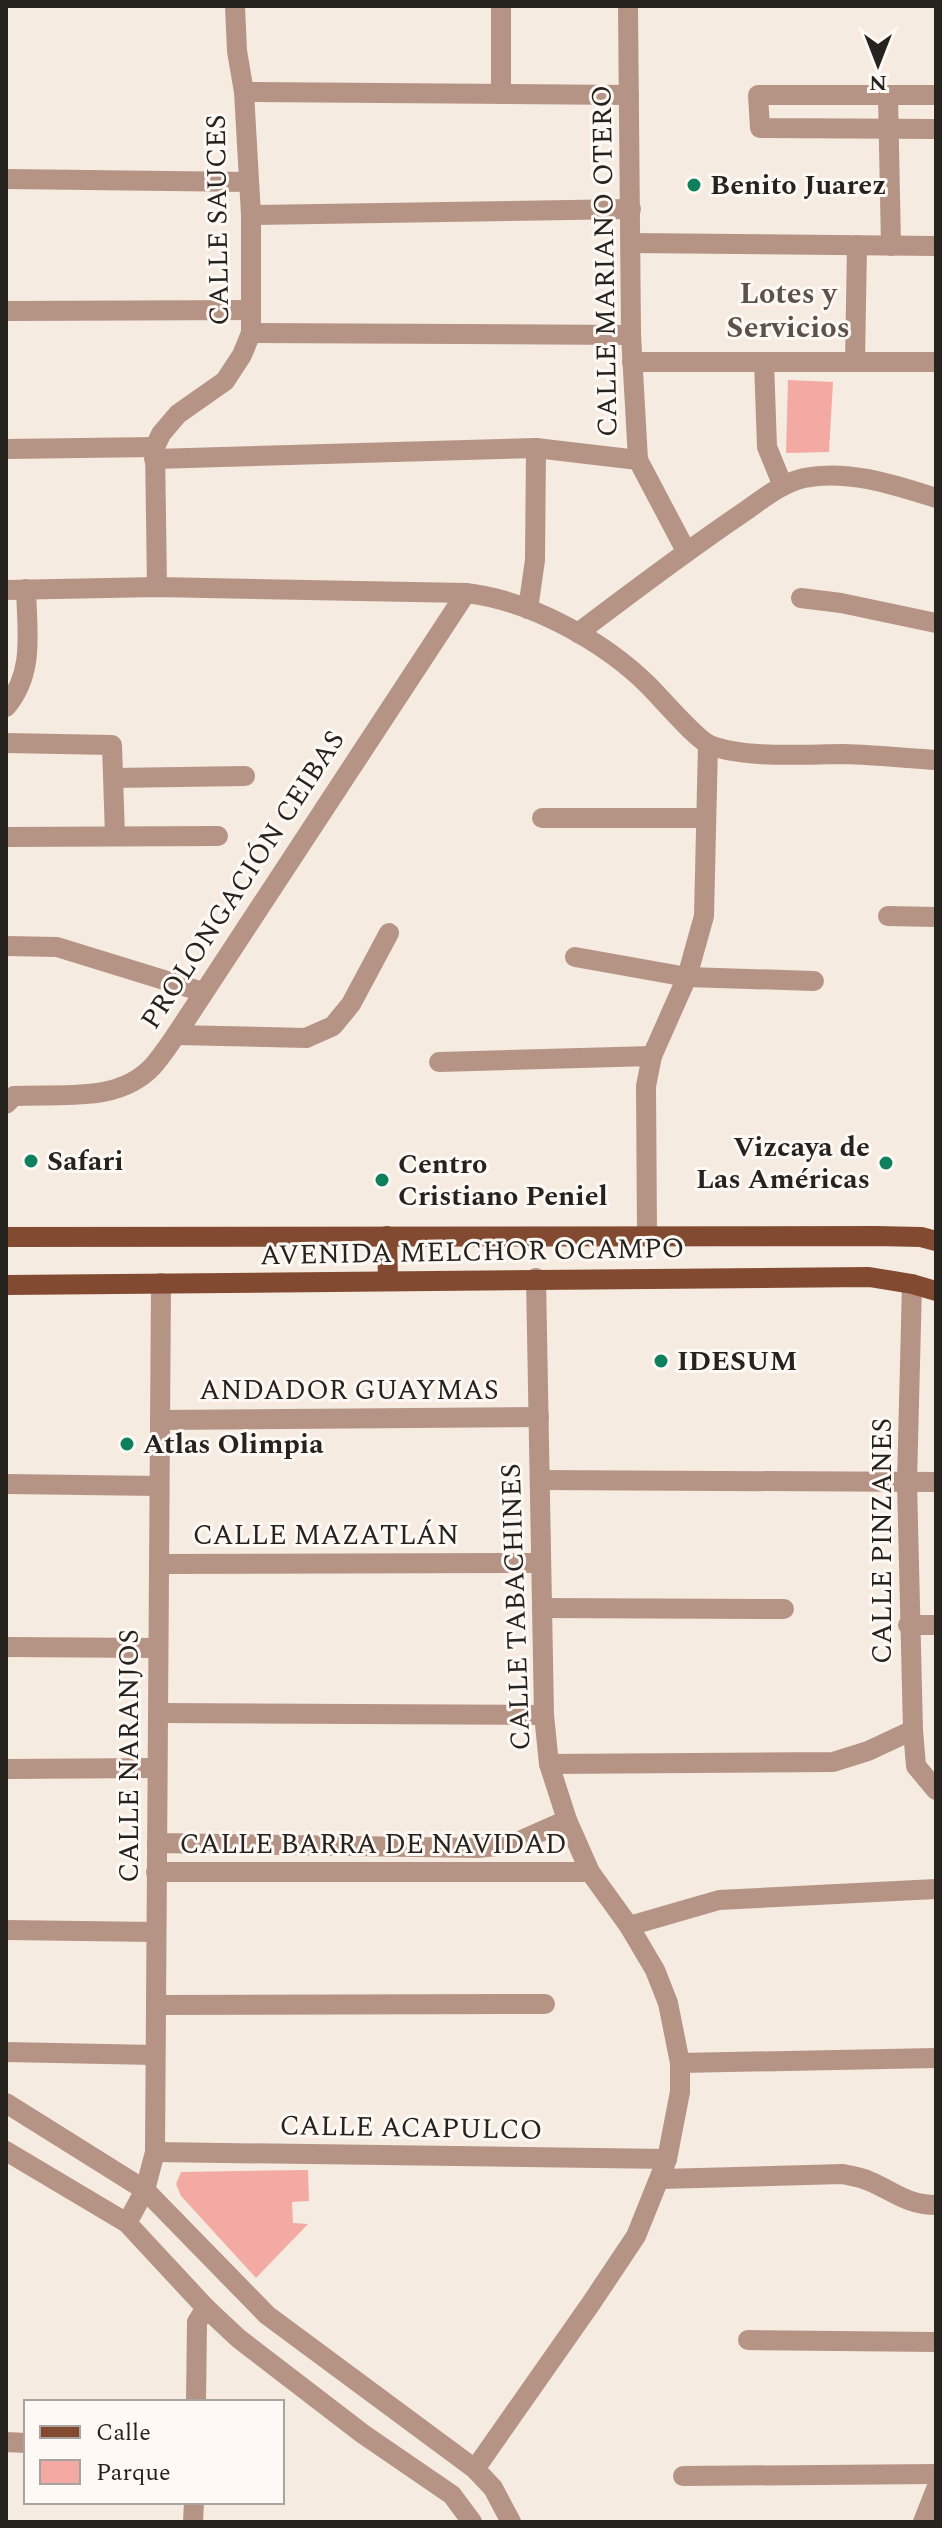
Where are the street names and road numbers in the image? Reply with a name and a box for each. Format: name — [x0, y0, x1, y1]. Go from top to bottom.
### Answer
street label: CALLE MARIANO OTERO — [580, 85, 630, 437]
street label: CALLE SAUCES — [195, 114, 241, 326]
street label: PROLONGACIÓN CEIBAS — [130, 722, 356, 1038]
street label: AVENIDA MELCHOR OCAMPO — [259, 1227, 685, 1277]
street label: ANDADOR GUAYMAS — [199, 1369, 499, 1412]
street label: CALLE PINZANES — [861, 1418, 904, 1664]
street label: CALLE TABACHINES — [490, 1463, 542, 1751]
street label: CALLE MAZATLÁN — [193, 1514, 459, 1557]
street label: CALLE NARANJOS — [108, 1629, 151, 1883]
street label: CALLE BARRA DE NAVIDAD — [179, 1823, 567, 1866]
street label: CALLE ACAPULCO — [279, 2104, 543, 2152]

